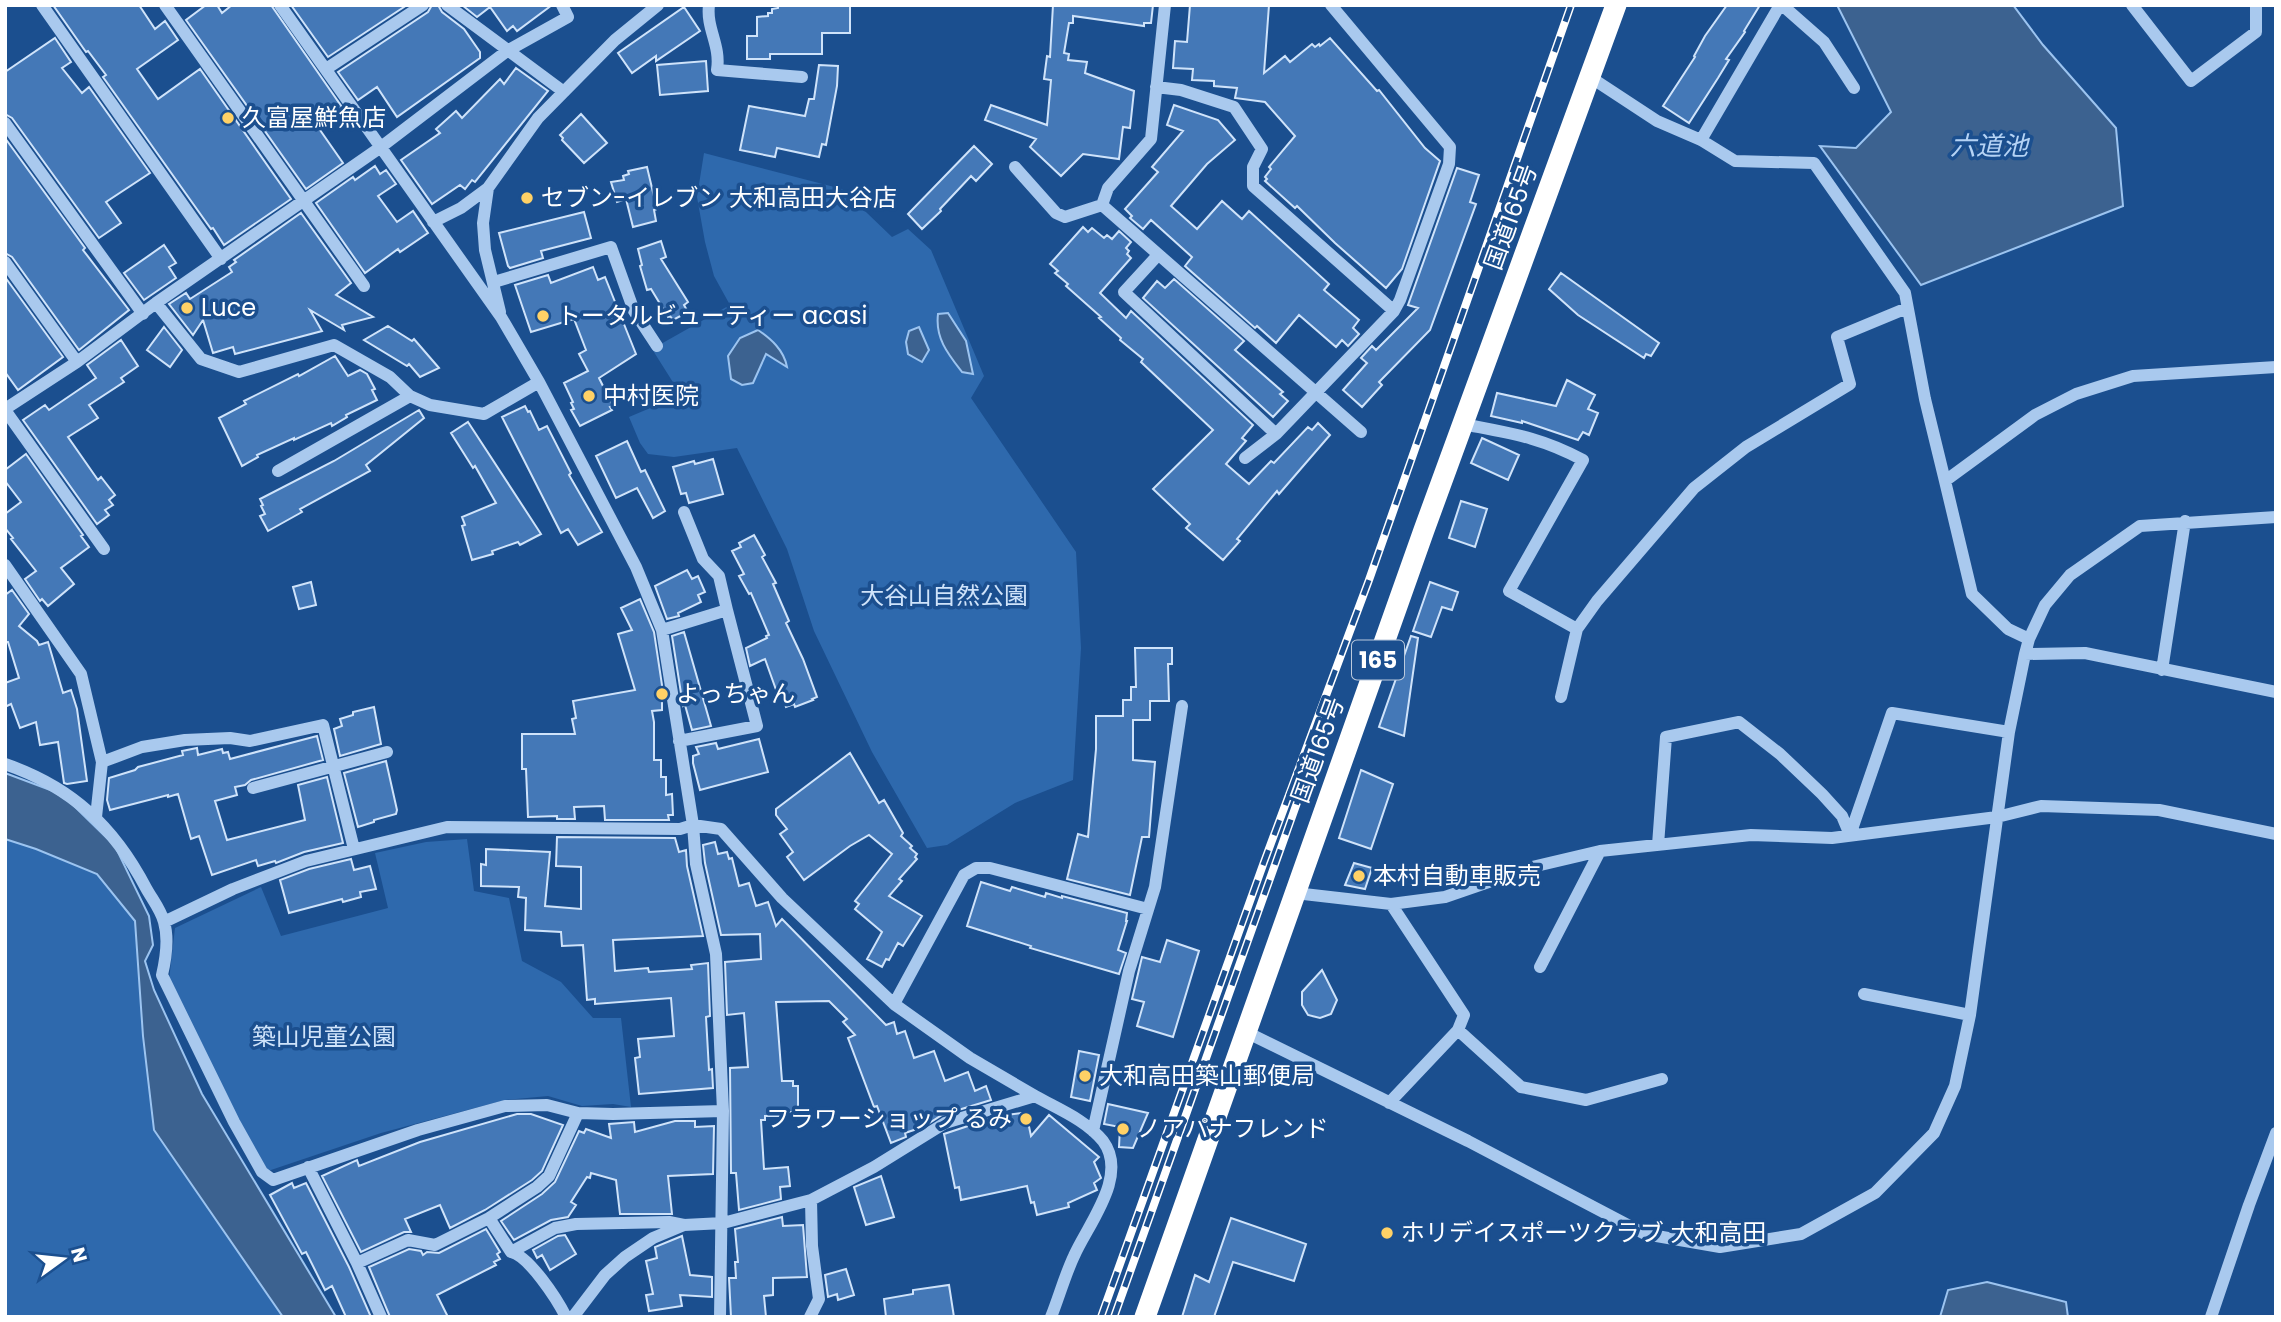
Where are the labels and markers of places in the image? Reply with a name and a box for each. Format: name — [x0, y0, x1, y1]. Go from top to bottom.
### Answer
place label: 久富屋鮮魚店 — [242, 101, 386, 134]
marker: 久富屋鮮魚店 — [220, 110, 236, 126]
place label: セブン-イレブン 大和高田大谷店 — [541, 181, 897, 214]
marker: セブン-イレブン 大和高田大谷店 — [519, 190, 535, 206]
place label: Luce — [201, 291, 256, 324]
place label: トータルビューティー acasi — [557, 299, 867, 332]
marker: Luce — [179, 300, 195, 316]
marker: トータルビューティー acasi — [535, 308, 551, 324]
place label: 中村医院 — [603, 379, 699, 412]
marker: 中村医院 — [581, 388, 597, 404]
place label: よっちゃん — [676, 677, 795, 710]
marker: よっちゃん — [654, 686, 670, 702]
place label: 本村自動車販売 — [1373, 859, 1541, 892]
marker: 本村自動車販売 — [1351, 868, 1367, 884]
place label: 大和高田築山郵便局 — [1099, 1059, 1315, 1092]
marker: 大和高田築山郵便局 — [1077, 1068, 1093, 1084]
place label: フラワーショップ るみ — [766, 1102, 1012, 1135]
marker: フラワーショップ るみ — [1018, 1111, 1034, 1127]
place label: ノアパナフレンド — [1137, 1112, 1329, 1145]
marker: ノアパナフレンド — [1115, 1121, 1131, 1137]
place label: ホリデイスポーツクラブ 大和高田 — [1401, 1216, 1766, 1249]
marker: ホリデイスポーツクラブ 大和高田 — [1379, 1225, 1395, 1241]

